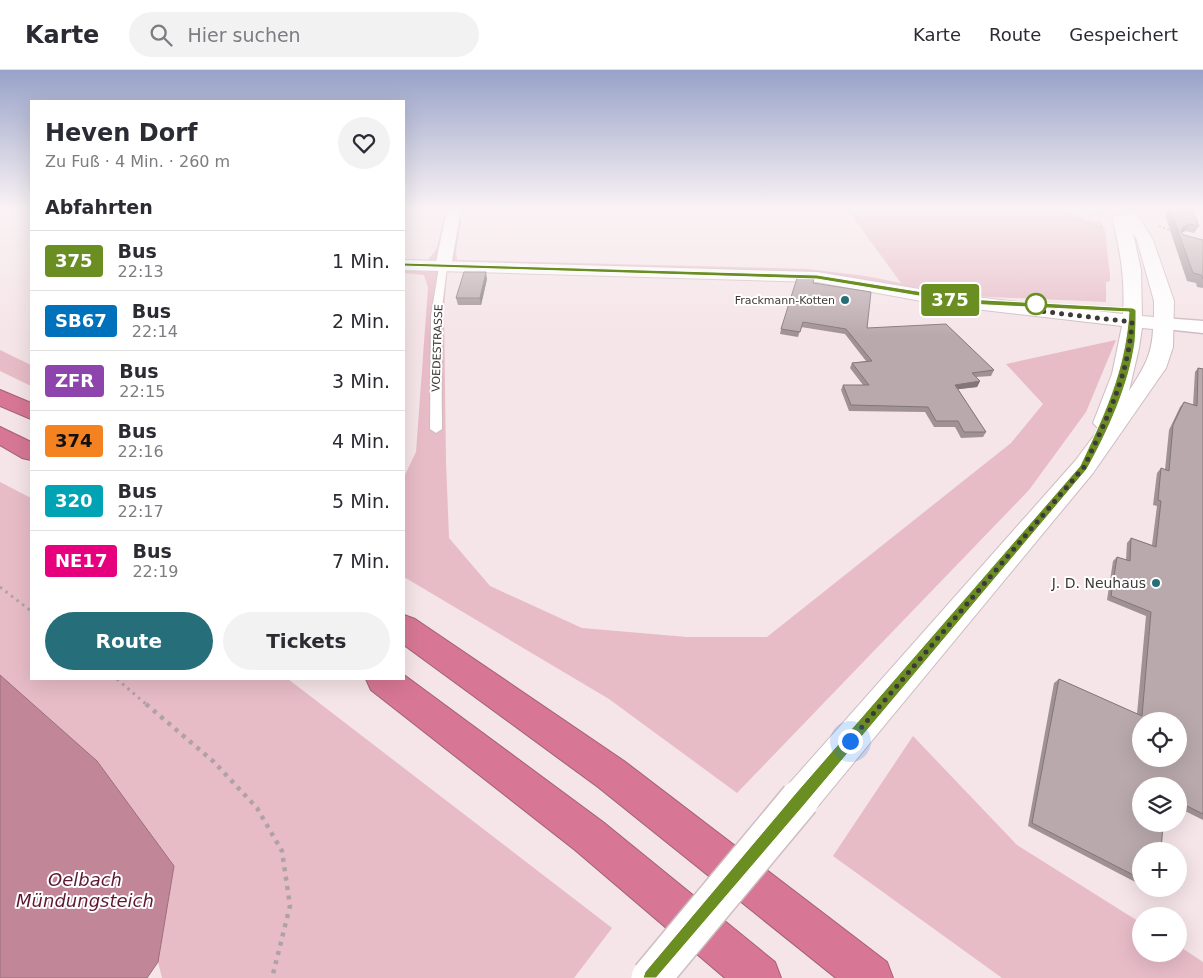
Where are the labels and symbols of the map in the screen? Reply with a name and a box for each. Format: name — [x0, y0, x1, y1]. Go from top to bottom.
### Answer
line badge: 375 — [921, 284, 979, 316]
unlabelled marker — [1025, 293, 1047, 315]
place label: Frackmann-Kotten — [735, 294, 835, 307]
marker: Frackmann-Kotten — [839, 294, 851, 306]
street label: VOEDESTRASSE — [429, 304, 446, 392]
place label: J. D. Neuhaus — [1051, 575, 1146, 591]
marker: J. D. Neuhaus — [1150, 577, 1162, 589]
your location — [838, 729, 863, 754]
water label: Oelbach Mündungsteich — [16, 869, 154, 911]

